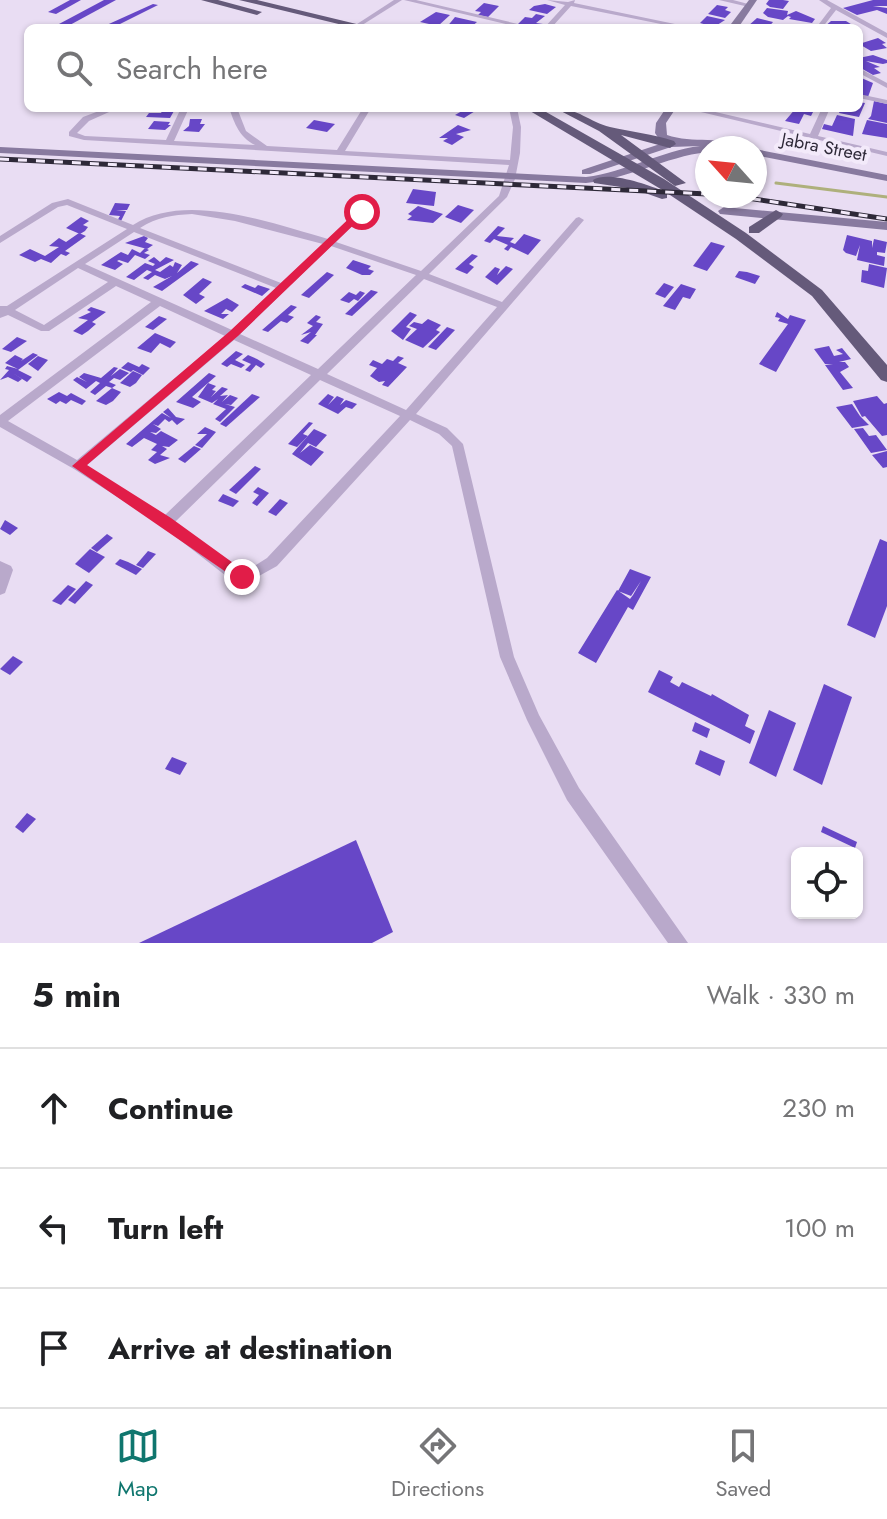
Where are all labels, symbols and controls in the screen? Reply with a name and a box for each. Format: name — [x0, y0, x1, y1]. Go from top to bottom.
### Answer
search box — [24, 24, 863, 112]
icon: search — [52, 46, 96, 90]
text: Search here — [116, 47, 268, 90]
street label: Jabra Street — [777, 126, 870, 168]
north arrow — [695, 136, 767, 208]
route start — [344, 194, 380, 230]
route end — [224, 559, 260, 595]
map controls — [791, 847, 863, 919]
button: locate — [791, 847, 863, 919]
text: 5 min — [32, 971, 121, 1020]
text: Walk · 330 m — [706, 976, 855, 1014]
icon: ahead — [32, 1086, 76, 1130]
text: Continue — [108, 1087, 234, 1130]
text: 230 m — [782, 1089, 855, 1127]
icon: left — [32, 1206, 76, 1250]
text: Turn left — [108, 1207, 223, 1250]
text: 100 m — [784, 1209, 855, 1247]
icon: arrive — [32, 1326, 76, 1370]
text: Arrive at destination — [108, 1327, 393, 1370]
tab: Map — [116, 1424, 160, 1504]
tab: Directions — [391, 1424, 484, 1504]
tab: Saved — [716, 1424, 771, 1504]

